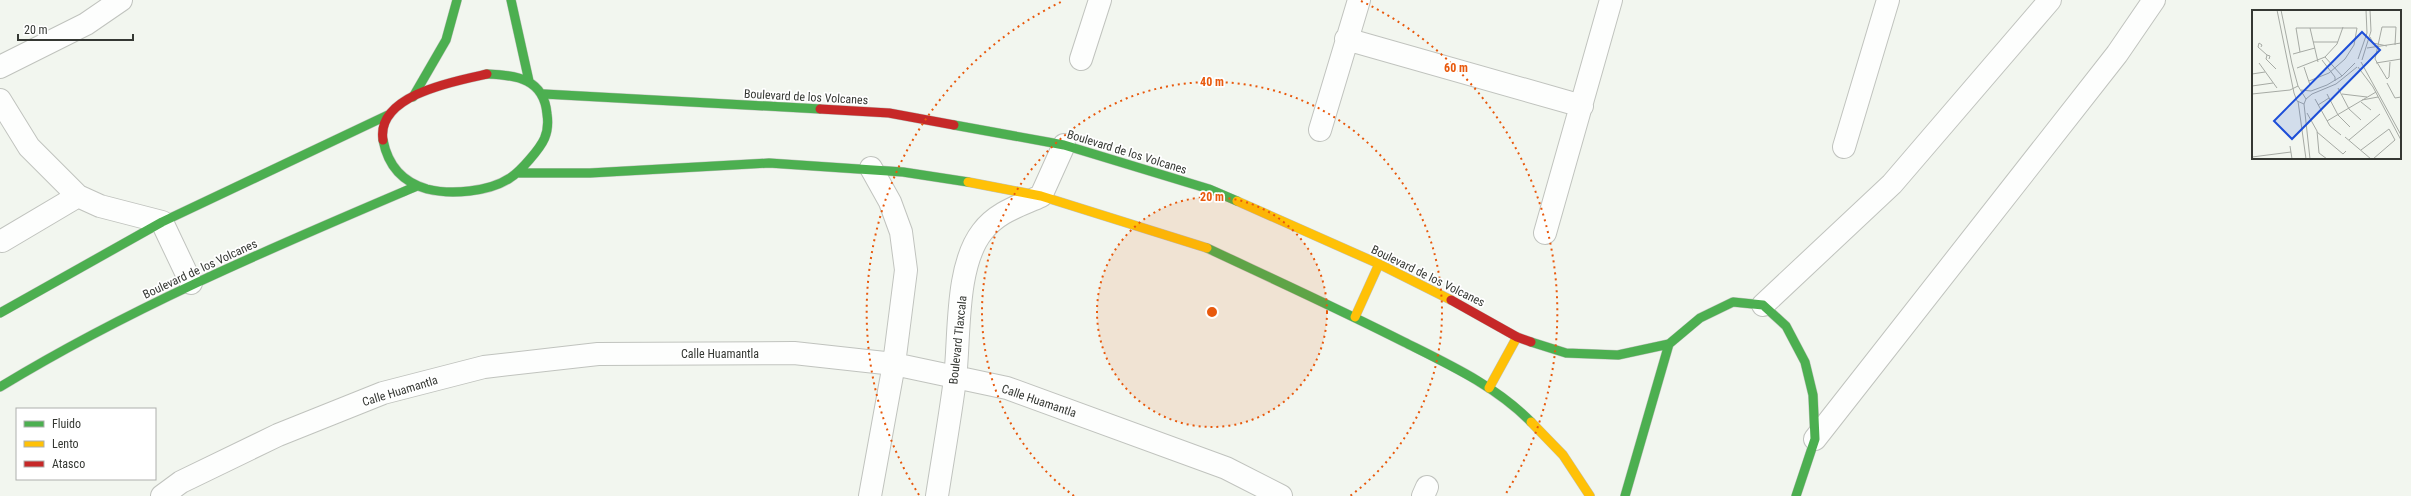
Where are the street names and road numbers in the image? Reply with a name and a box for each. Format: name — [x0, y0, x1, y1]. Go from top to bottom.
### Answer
street label: Boulevard de los Volcanes — [743, 87, 869, 107]
street label: Boulevard de los Volcanes — [1065, 127, 1189, 177]
street label: Boulevard de los Volcanes — [141, 236, 259, 302]
street label: Boulevard de los Volcanes — [1369, 242, 1487, 310]
street label: Boulevard Tlaxcala — [946, 295, 970, 385]
street label: Calle Huamantla — [681, 347, 759, 361]
street label: Calle Huamantla — [361, 373, 440, 409]
street label: Calle Huamantla — [1000, 382, 1078, 420]

